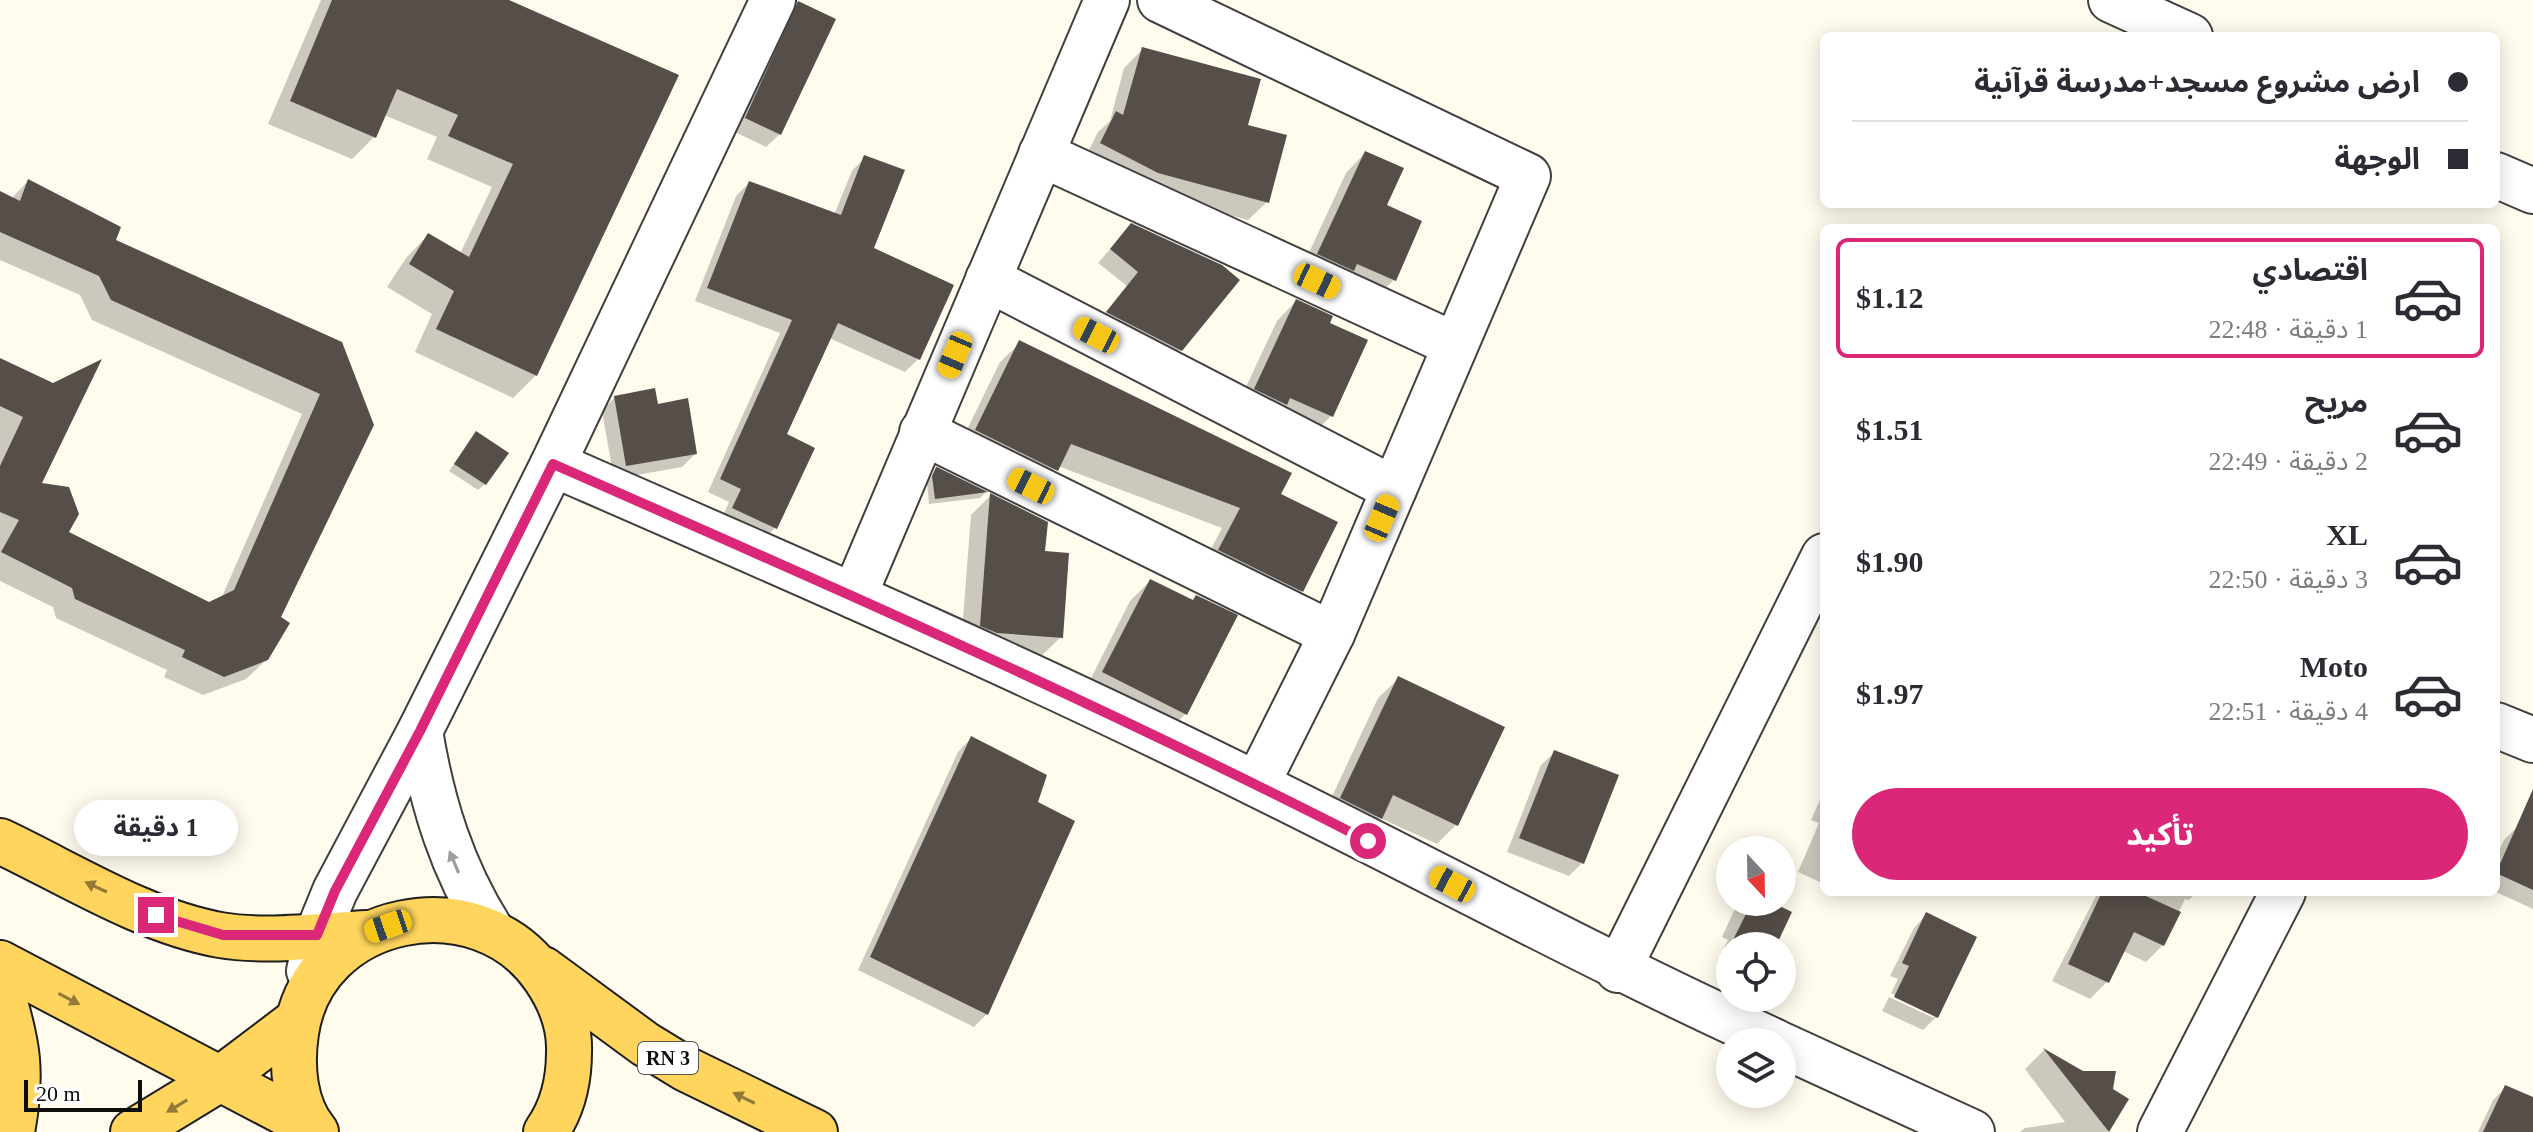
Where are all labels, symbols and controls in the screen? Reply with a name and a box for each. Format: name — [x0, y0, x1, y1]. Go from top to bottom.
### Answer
text: ارض مشروع مسجد+مدرسة قرآنية — [1974, 65, 2420, 98]
text: الوجهة — [2335, 142, 2420, 175]
text: اقتصادي — [2253, 253, 2368, 286]
car — [1290, 260, 1344, 302]
icon: car — [2392, 262, 2464, 334]
text: $1.12 — [1856, 281, 1924, 314]
car — [1069, 313, 1123, 357]
text: 1 دقيقة · 22:48 — [2208, 315, 2368, 344]
car — [935, 328, 975, 382]
text: مريح — [2305, 385, 2368, 418]
icon: car — [2392, 394, 2464, 466]
text: $1.51 — [1856, 413, 1924, 446]
text: 2 دقيقة · 22:49 — [2208, 447, 2368, 476]
car — [1004, 465, 1058, 507]
car — [1362, 491, 1402, 545]
text: XL — [2326, 518, 2368, 551]
icon: car — [2392, 526, 2464, 598]
text: $1.90 — [1856, 545, 1924, 578]
text: 3 دقيقة · 22:50 — [2208, 565, 2368, 594]
text: Moto — [2300, 650, 2368, 683]
icon: car — [2392, 658, 2464, 730]
text: $1.97 — [1856, 677, 1924, 710]
text: 4 دقيقة · 22:51 — [2208, 697, 2368, 726]
button: تأكيد — [1852, 788, 2468, 880]
callout: 1 دقيقة — [74, 799, 238, 855]
text: 1 دقيقة — [114, 813, 198, 842]
route start — [1350, 823, 1386, 859]
north arrow — [1716, 836, 1796, 916]
map controls — [1716, 836, 1796, 1108]
one-way arrow — [448, 850, 461, 874]
car — [1425, 862, 1479, 906]
one-way arrow — [85, 880, 108, 894]
route end — [138, 897, 174, 933]
car — [361, 907, 415, 945]
button: locate — [1716, 932, 1796, 1012]
one-way arrow — [58, 992, 80, 1006]
button: layers — [1716, 1028, 1796, 1108]
road number: RN 3 — [638, 1042, 698, 1074]
scale bar — [24, 1076, 142, 1112]
text: 20 m — [36, 1081, 81, 1106]
one-way arrow — [733, 1091, 756, 1105]
one-way arrow — [166, 1098, 188, 1112]

